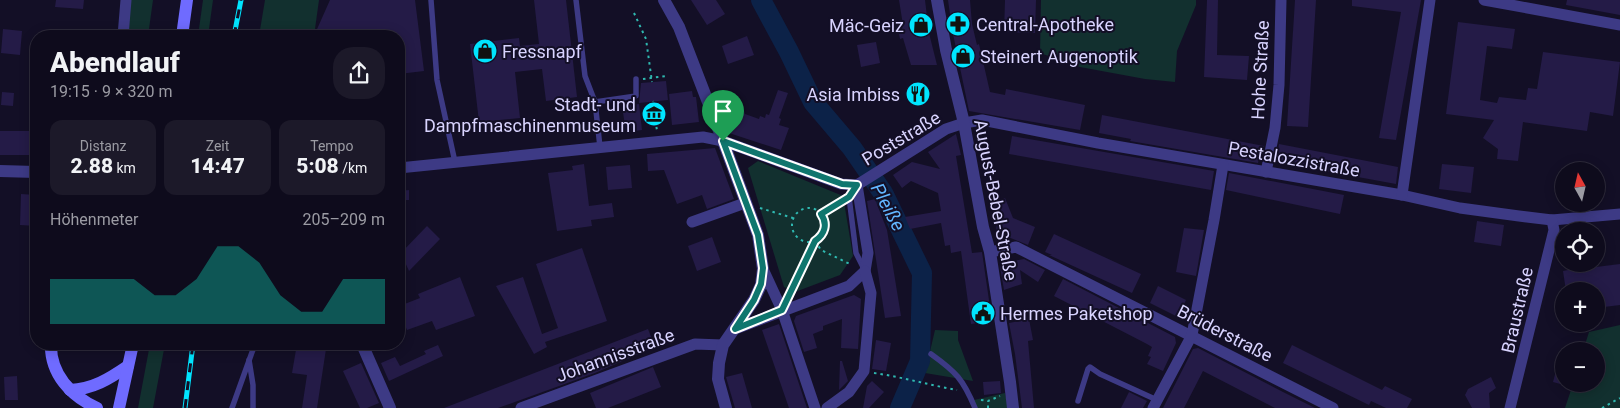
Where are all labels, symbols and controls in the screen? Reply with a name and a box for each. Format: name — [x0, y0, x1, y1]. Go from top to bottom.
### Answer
pharmacy icon: Central-Apotheke — [945, 11, 971, 37]
shop icon: Mäc-Geiz — [908, 12, 934, 38]
place label: Central-Apotheke — [976, 14, 1114, 35]
place label: Mäc-Geiz — [829, 15, 904, 36]
street label: Hohe Straße — [1247, 20, 1273, 120]
shop icon: Fressnapf — [472, 38, 498, 64]
place label: Fressnapf — [502, 41, 583, 62]
shop icon: Steinert Augenoptik — [950, 43, 976, 69]
text: Abendlauf — [50, 46, 180, 79]
place label: Steinert Augenoptik — [980, 46, 1139, 67]
button: share — [333, 47, 385, 99]
restaurant icon: Asia Imbiss — [905, 81, 931, 107]
text: 19:15 · 9 × 320 m — [50, 82, 172, 101]
place label: Asia Imbiss — [807, 84, 900, 105]
pin — [702, 90, 744, 141]
place label: Stadt- und Dampfmaschinenmuseum — [424, 94, 636, 136]
icon: arrive — [709, 97, 737, 125]
museum icon: Stadt- und Dampfmaschinenmuseum — [641, 101, 667, 127]
street label: Poststraße — [858, 106, 944, 170]
street label: August-Bebel-Straße — [970, 118, 1022, 282]
street label: Pestalozzistraße — [1226, 137, 1362, 181]
text: Distanz — [80, 138, 127, 154]
text: Zeit — [206, 138, 229, 154]
text: Tempo — [310, 138, 353, 154]
text: 2.88 — [70, 154, 113, 178]
text: 14:47 — [190, 154, 245, 178]
text: 5:08 — [296, 154, 339, 178]
text: km — [113, 160, 136, 176]
text: /km — [339, 160, 367, 176]
north arrow — [1555, 162, 1605, 212]
map controls — [1555, 162, 1605, 392]
water label: Pleiße — [866, 179, 910, 235]
text: Höhenmeter — [50, 210, 138, 229]
text: 205–209 m — [303, 210, 385, 229]
button: locate — [1555, 222, 1605, 272]
street label: Braustraße — [1497, 265, 1537, 355]
button: + — [1555, 282, 1605, 332]
public building icon: Hermes Paketshop — [970, 300, 996, 326]
street label: Brüderstraße — [1174, 300, 1276, 366]
place label: Hermes Paketshop — [1000, 303, 1153, 324]
street label: Johannisstraße — [553, 324, 677, 386]
button: − — [1555, 342, 1605, 392]

